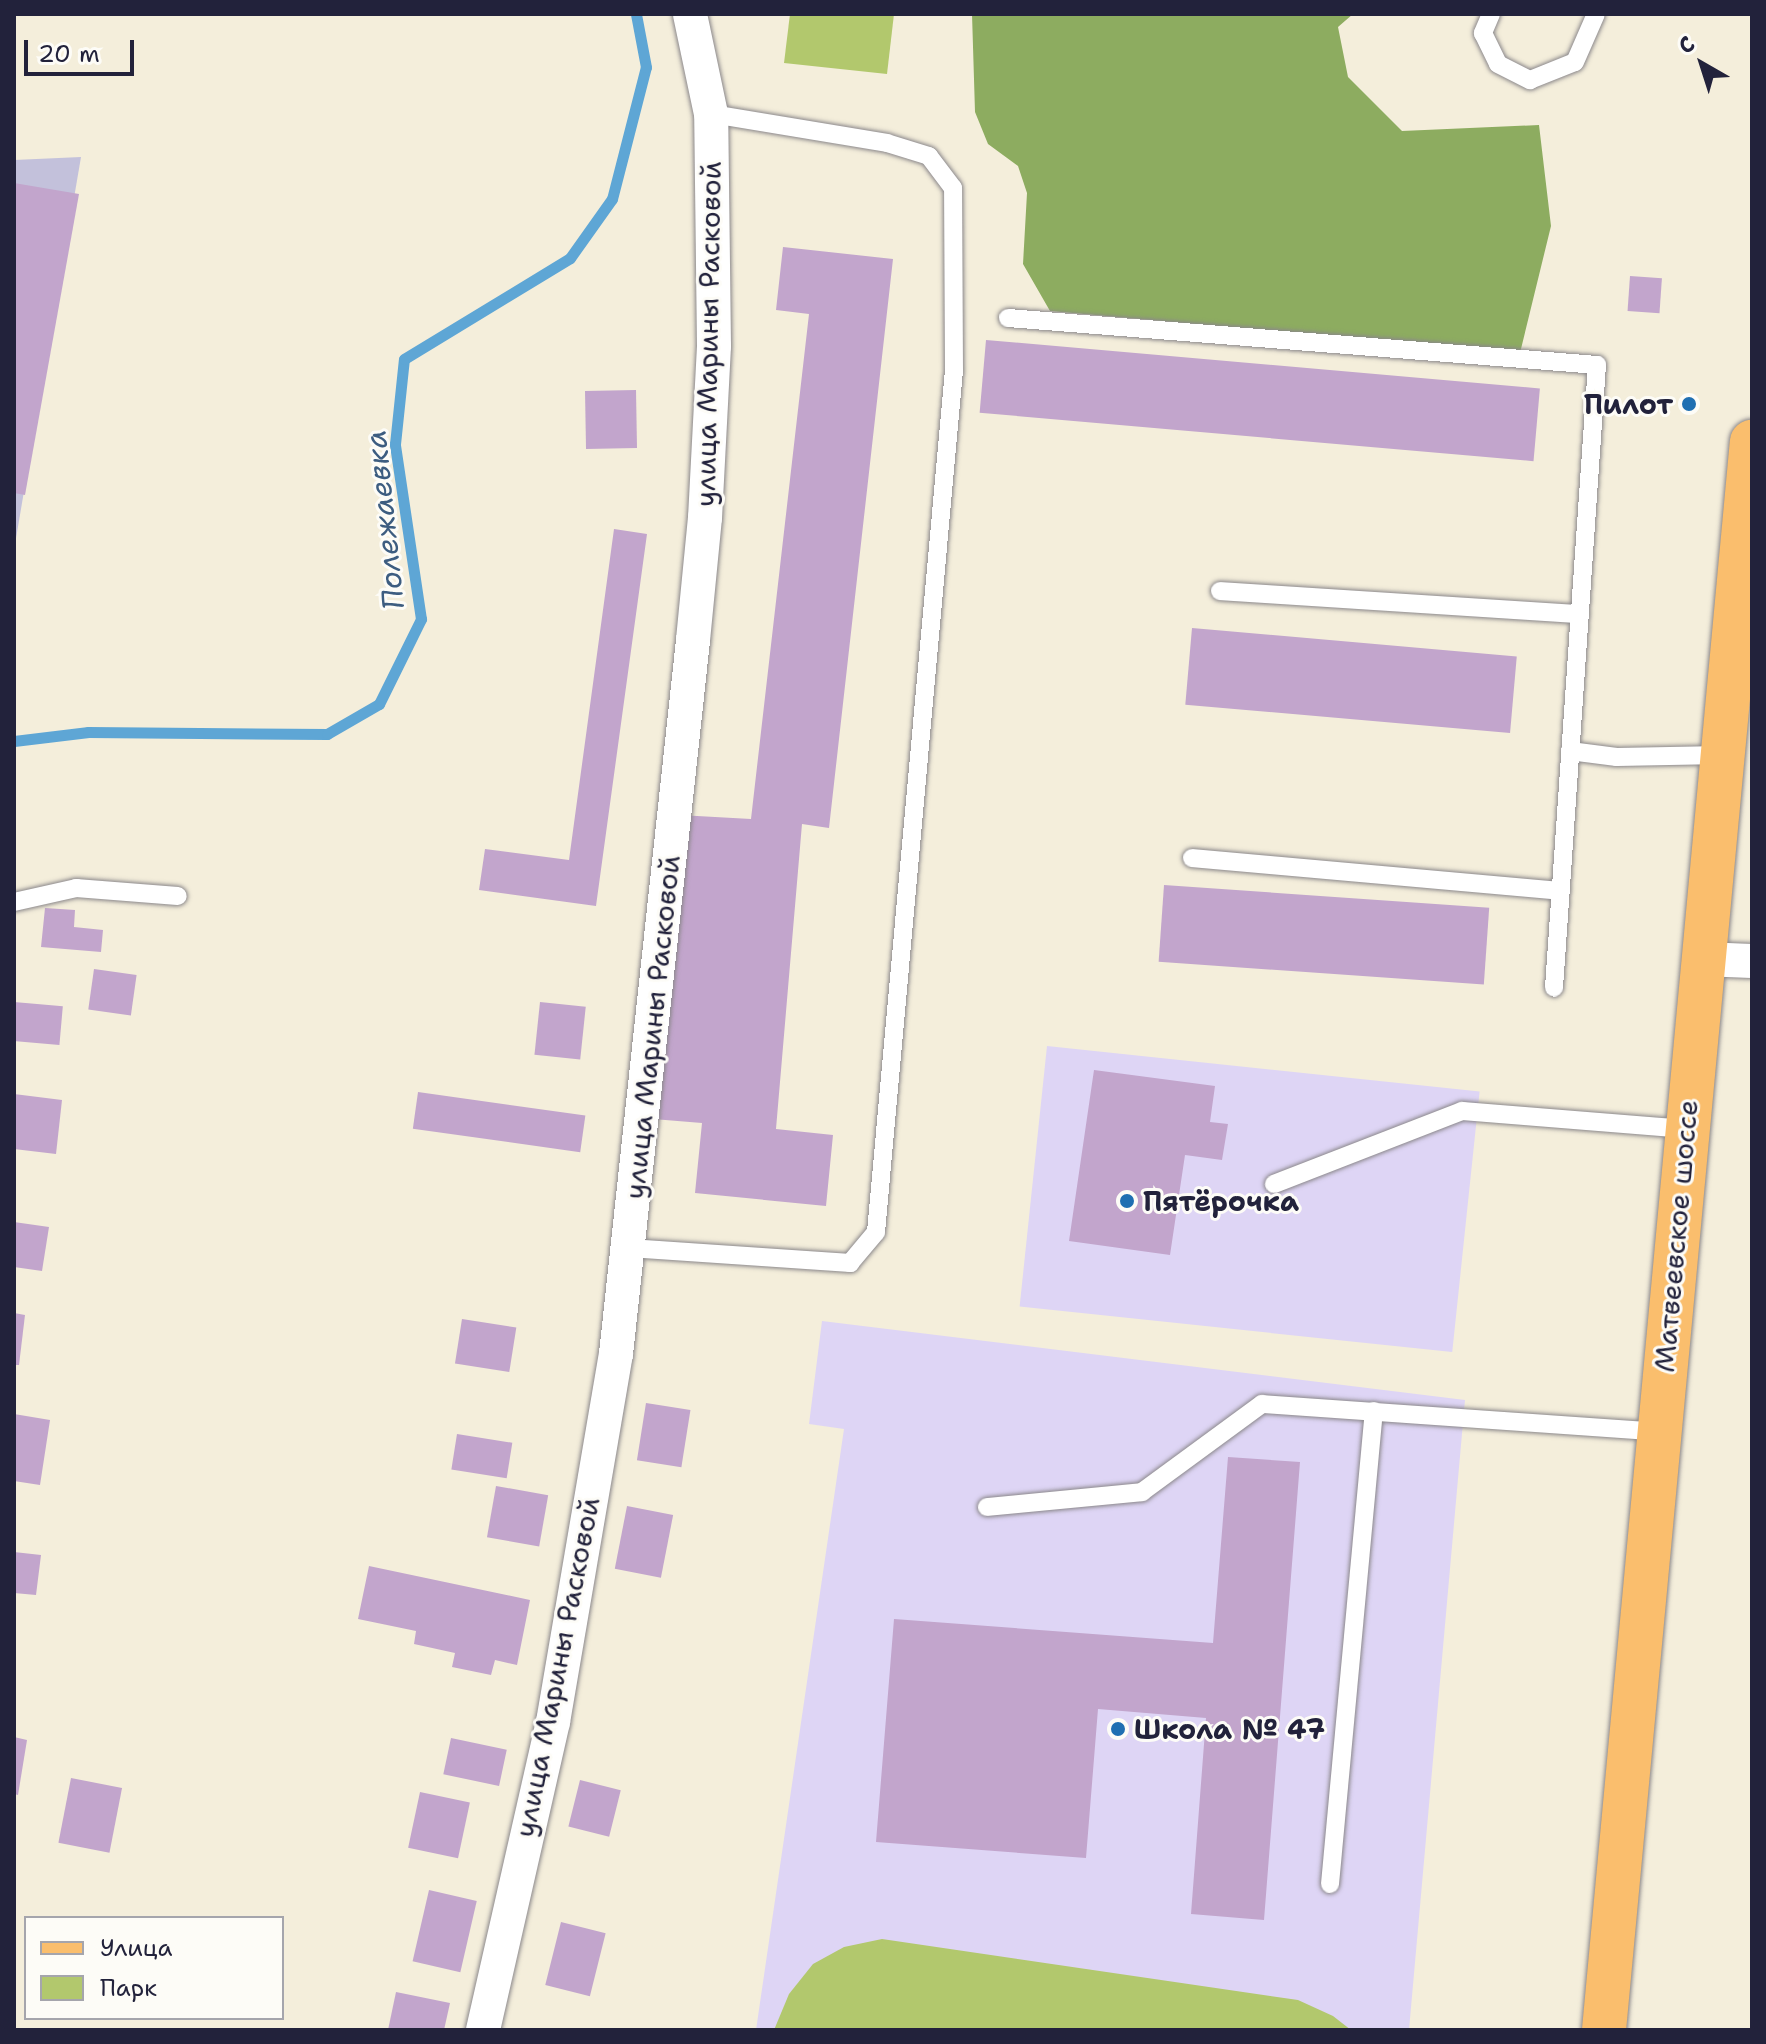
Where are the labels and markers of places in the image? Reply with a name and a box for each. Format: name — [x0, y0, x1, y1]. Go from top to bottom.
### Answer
place label: Пилот — [1584, 387, 1673, 421]
marker: Пилот — [1680, 395, 1698, 413]
place label: Пятёрочка — [1143, 1184, 1299, 1218]
marker: Пятёрочка — [1118, 1192, 1136, 1210]
place label: Школа № 47 — [1134, 1712, 1325, 1746]
marker: Школа № 47 — [1109, 1720, 1127, 1738]

